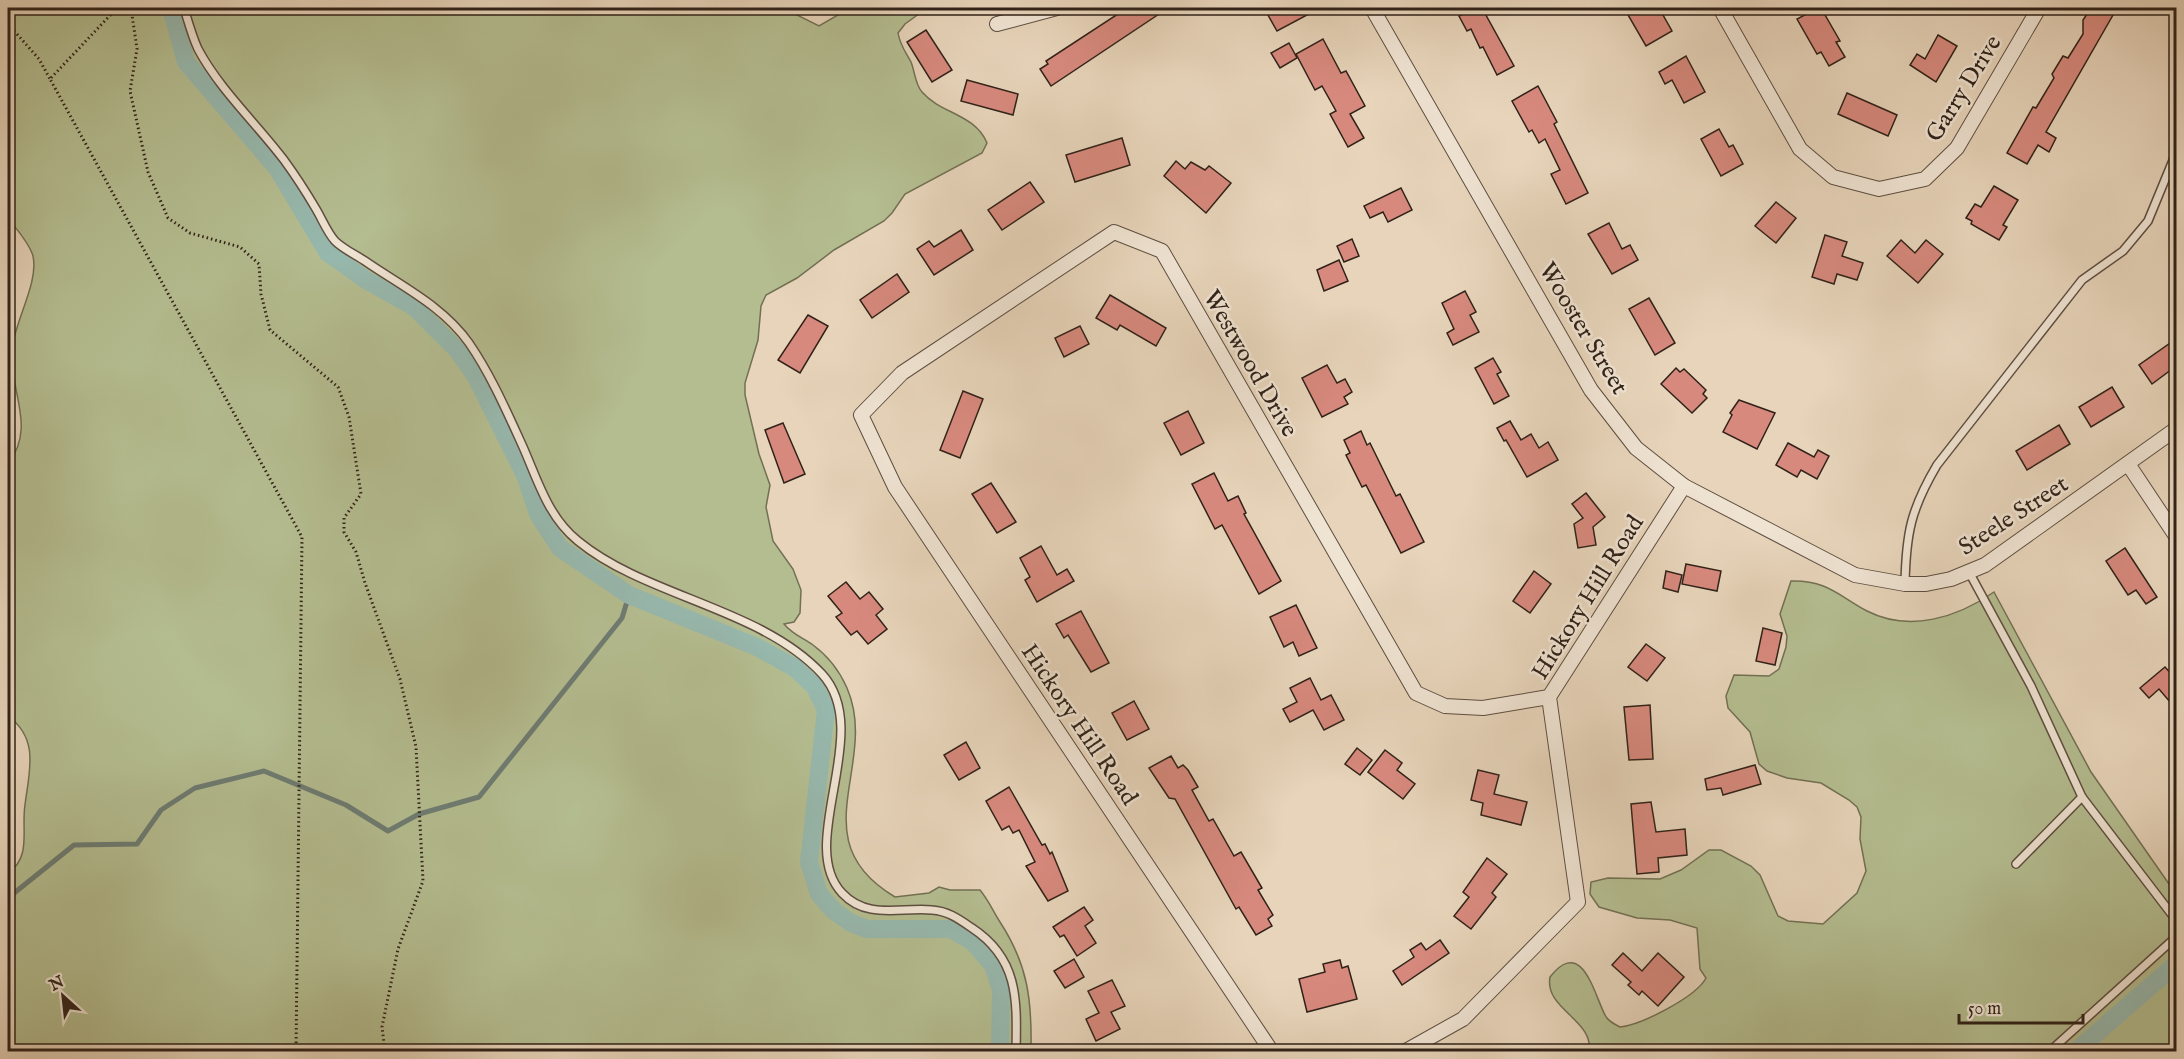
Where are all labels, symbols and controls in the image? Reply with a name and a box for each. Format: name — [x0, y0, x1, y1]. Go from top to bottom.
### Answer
street label: Garry Drive — [1919, 30, 2009, 148]
street label: Wooster Street — [1531, 257, 1634, 401]
street label: Westwood Drive — [1195, 285, 1304, 443]
street label: Steele Street — [1953, 469, 2075, 563]
street label: Hickory Hill Road — [1525, 510, 1651, 686]
street label: Hickory Hill Road — [1013, 638, 1144, 812]
north arrow — [33, 966, 93, 1026]
text: N — [45, 972, 68, 997]
scale bar — [1959, 987, 2084, 1025]
text: 50 m — [1968, 998, 2001, 1021]

